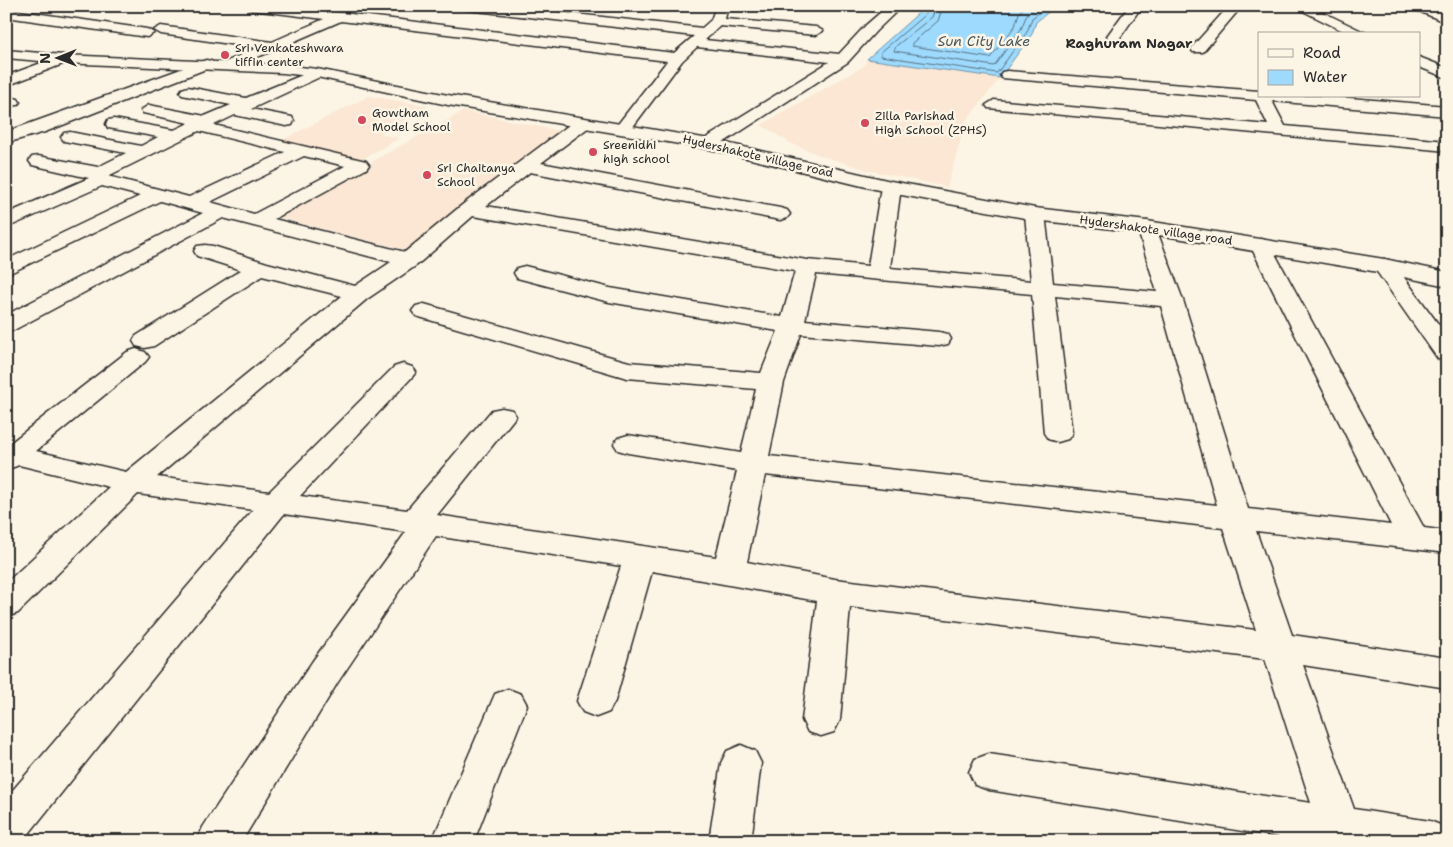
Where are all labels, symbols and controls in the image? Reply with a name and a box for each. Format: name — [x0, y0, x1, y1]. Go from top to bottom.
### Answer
north arrow — [32, 32, 82, 82]
water label: Sun City Lake — [938, 32, 1030, 50]
legend — [1258, 32, 1420, 98]
district label: Raghuram Nagar — [1065, 34, 1193, 52]
place label: Sri Venkateshwara tiffin center — [235, 40, 344, 70]
text: Road — [1303, 43, 1341, 63]
marker: Sri Venkateshwara tiffin center — [219, 49, 231, 61]
text: N — [36, 53, 54, 64]
text: Water — [1303, 67, 1347, 87]
place label: Gowtham Model School — [372, 105, 451, 135]
place label: Zilla Parishad High School (ZPHS) — [875, 108, 987, 138]
marker: Gowtham Model School — [356, 114, 368, 126]
marker: Zilla Parishad High School (ZPHS) — [859, 117, 871, 129]
street label: Hydershakote village road — [681, 131, 835, 181]
place label: Sreenidhi high school — [603, 137, 670, 167]
marker: Sreenidhi high school — [587, 146, 599, 158]
place label: Sri Chaitanya School — [437, 160, 516, 190]
marker: Sri Chaitanya School — [421, 169, 433, 181]
street label: Hydershakote village road — [1078, 211, 1234, 249]

